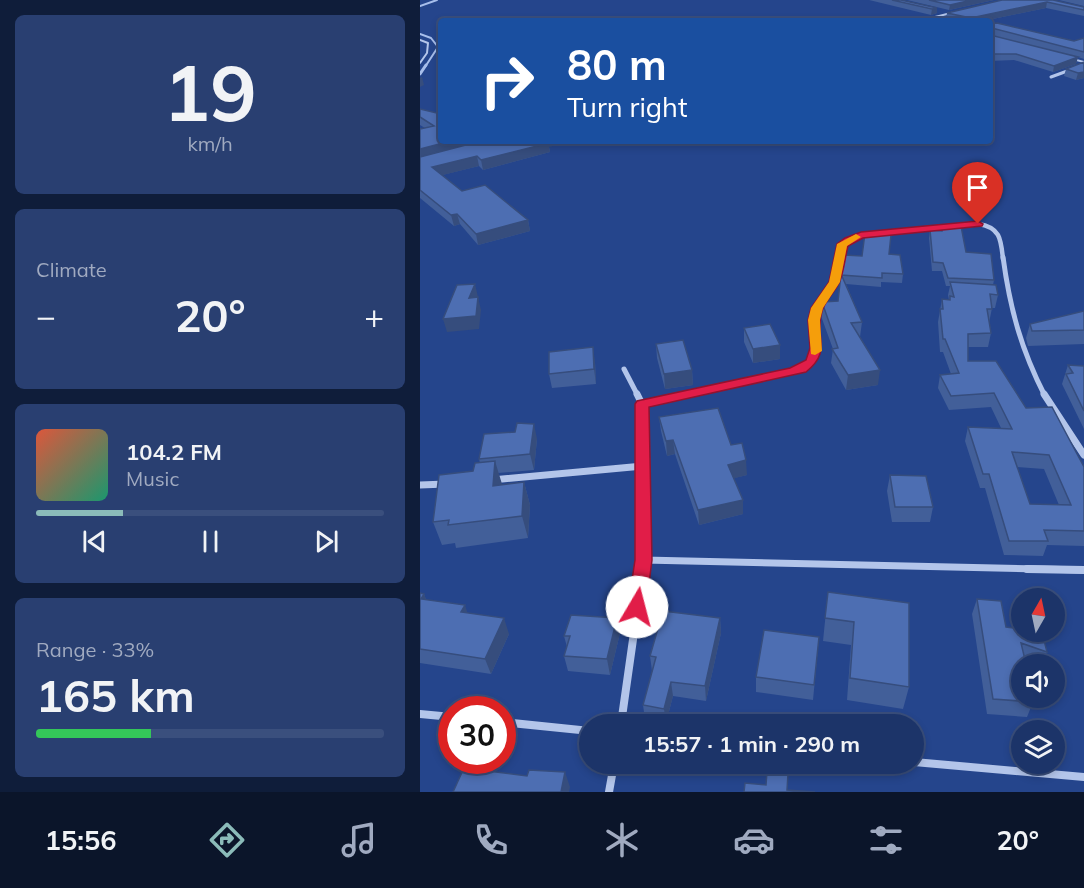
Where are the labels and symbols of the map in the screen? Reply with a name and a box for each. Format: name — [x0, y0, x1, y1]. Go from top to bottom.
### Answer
pin — [952, 162, 1003, 224]
position arrow — [605, 575, 669, 639]
north arrow — [1011, 588, 1065, 642]
speed limit sign: 30 — [438, 696, 516, 774]

